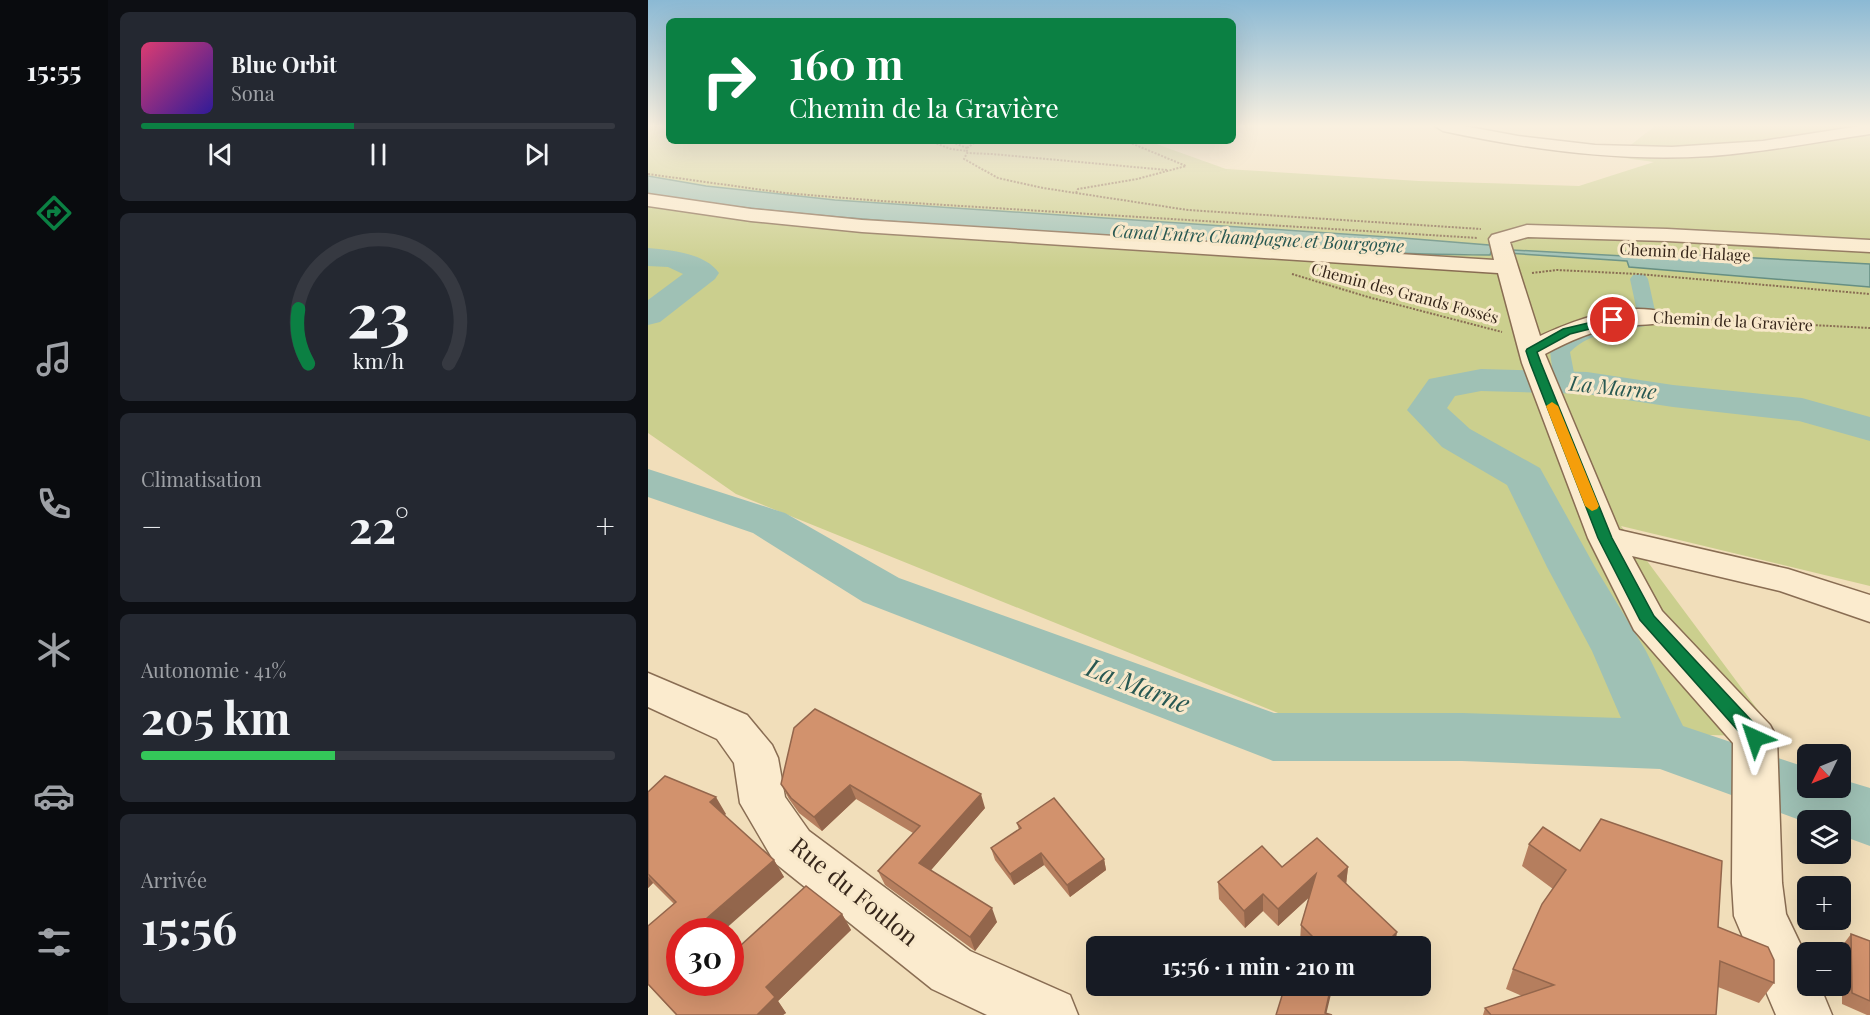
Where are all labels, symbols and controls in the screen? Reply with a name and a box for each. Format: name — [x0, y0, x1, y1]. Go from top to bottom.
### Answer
text: 160 m — [789, 35, 904, 91]
icon: right — [690, 42, 768, 120]
text: Blue Orbit — [231, 49, 337, 79]
text: 15:55 — [26, 52, 82, 88]
text: Sona — [231, 79, 275, 106]
text: Chemin de la Gravière — [789, 89, 1059, 125]
icon: previous — [204, 138, 237, 171]
icon: pause — [362, 138, 395, 171]
icon: next — [520, 138, 553, 171]
icon: directions — [33, 192, 75, 234]
water label: Canal Entre Champagne et Bourgogne — [1111, 218, 1405, 258]
street label: Chemin de Halage — [1619, 238, 1751, 265]
street label: Chemin des Grands Fossés — [1309, 257, 1501, 328]
text: 23 — [346, 270, 410, 354]
pin — [1587, 294, 1638, 345]
icon: arrive — [1596, 303, 1629, 336]
street label: Chemin de la Gravière — [1653, 306, 1813, 335]
icon: music — [33, 338, 75, 380]
text: km/h — [352, 346, 404, 374]
water label: La Marne — [1567, 367, 1658, 405]
text: Climatisation — [141, 465, 262, 492]
icon: phone — [33, 483, 75, 525]
text: 22° — [349, 495, 409, 555]
text: − — [141, 503, 162, 547]
text: + — [596, 503, 615, 547]
icon: climate — [33, 629, 75, 671]
water label: La Marne — [1081, 649, 1195, 720]
text: Autonomie · 41% — [141, 656, 286, 683]
text: 205 km — [141, 686, 291, 746]
position arrow — [1723, 706, 1787, 770]
north arrow — [1797, 744, 1851, 798]
map controls — [1797, 744, 1851, 996]
icon: car — [33, 775, 75, 817]
button: layers — [1797, 810, 1851, 864]
street label: Rue du Foulon — [785, 829, 926, 952]
text: Arrivée — [141, 866, 207, 893]
button: + — [1797, 876, 1851, 930]
text: 15:56 — [141, 896, 237, 956]
speed limit sign: 30 — [666, 918, 744, 996]
icon: filters — [33, 921, 75, 963]
button: − — [1797, 942, 1851, 996]
text: 15:56 · 1 min · 210 m — [1162, 951, 1355, 981]

